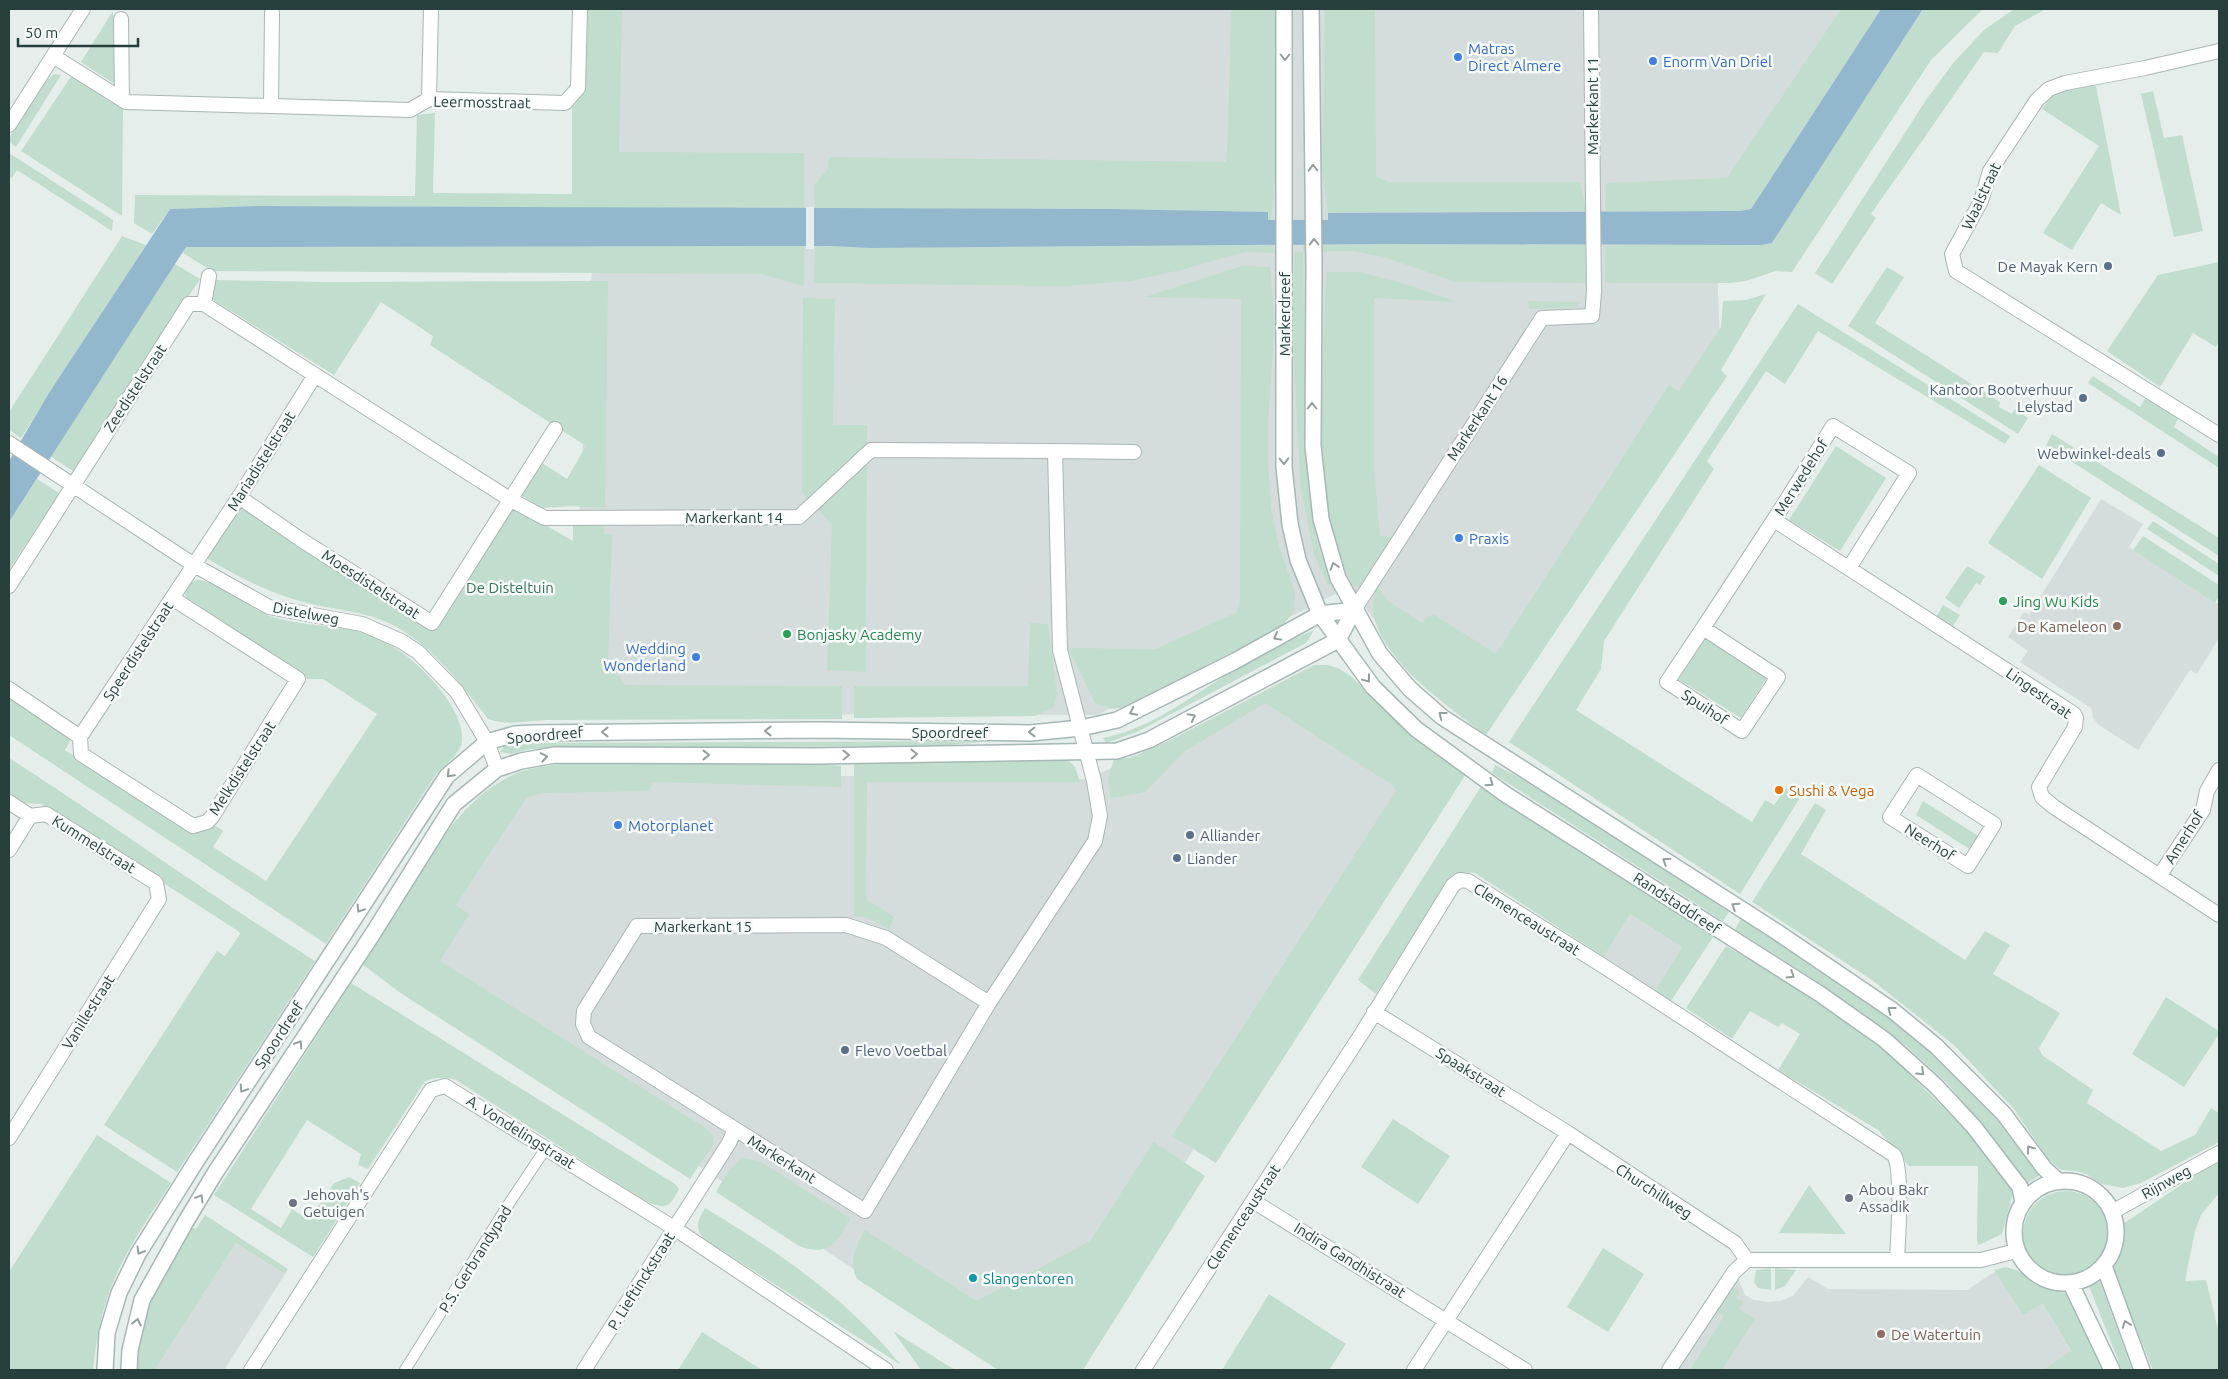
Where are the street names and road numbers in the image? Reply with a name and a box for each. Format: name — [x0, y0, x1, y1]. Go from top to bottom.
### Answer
street label: Markerkant 11 — [1584, 57, 1601, 155]
street label: Leermosstraat — [433, 93, 531, 111]
street label: Waalstraat — [1958, 160, 2004, 232]
street label: Markerdreef — [1276, 272, 1293, 356]
street label: Zeedistelstraat — [100, 341, 170, 435]
street label: Markerkant 16 — [1443, 372, 1511, 464]
street label: Mariadistelstraat — [224, 408, 299, 514]
street label: Merwedehof — [1771, 435, 1831, 519]
street label: Markerkant 14 — [685, 509, 783, 526]
street label: Moesdistelstraat — [319, 546, 423, 622]
street label: Speerdistelstraat — [99, 598, 177, 704]
street label: Distelweg — [271, 598, 341, 628]
street label: Lingestraat — [2003, 664, 2075, 722]
street label: Spuihof — [1679, 686, 1732, 728]
street label: Melkdistelstraat — [205, 718, 279, 818]
street label: Spoordreef — [506, 723, 584, 747]
street label: Spoordreef — [912, 724, 989, 741]
street label: Amerhof — [2161, 807, 2207, 867]
street label: Kummelstraat — [49, 812, 139, 876]
street label: Neerhof — [1902, 820, 1958, 864]
street label: Randstaddreef — [1630, 869, 1724, 937]
street label: Clemenceaustraat — [1471, 879, 1583, 959]
street label: Markerkant 15 — [654, 918, 752, 935]
street label: Vanillestraat — [58, 971, 118, 1052]
street label: Spoordreef — [251, 998, 307, 1072]
street label: Spaakstraat — [1433, 1044, 1509, 1100]
street label: A. Vondelingstraat — [464, 1092, 579, 1172]
street label: Markerkant — [745, 1131, 819, 1187]
street label: Churchillweg — [1613, 1160, 1695, 1222]
street label: Clemenceaustraat — [1203, 1161, 1283, 1273]
street label: Rijnweg — [2138, 1162, 2194, 1202]
street label: P.S. Gerbrandypad — [435, 1202, 515, 1316]
street label: Indira Gandhistraat — [1291, 1219, 1409, 1301]
street label: P. Lieftinckstraat — [604, 1229, 678, 1333]

